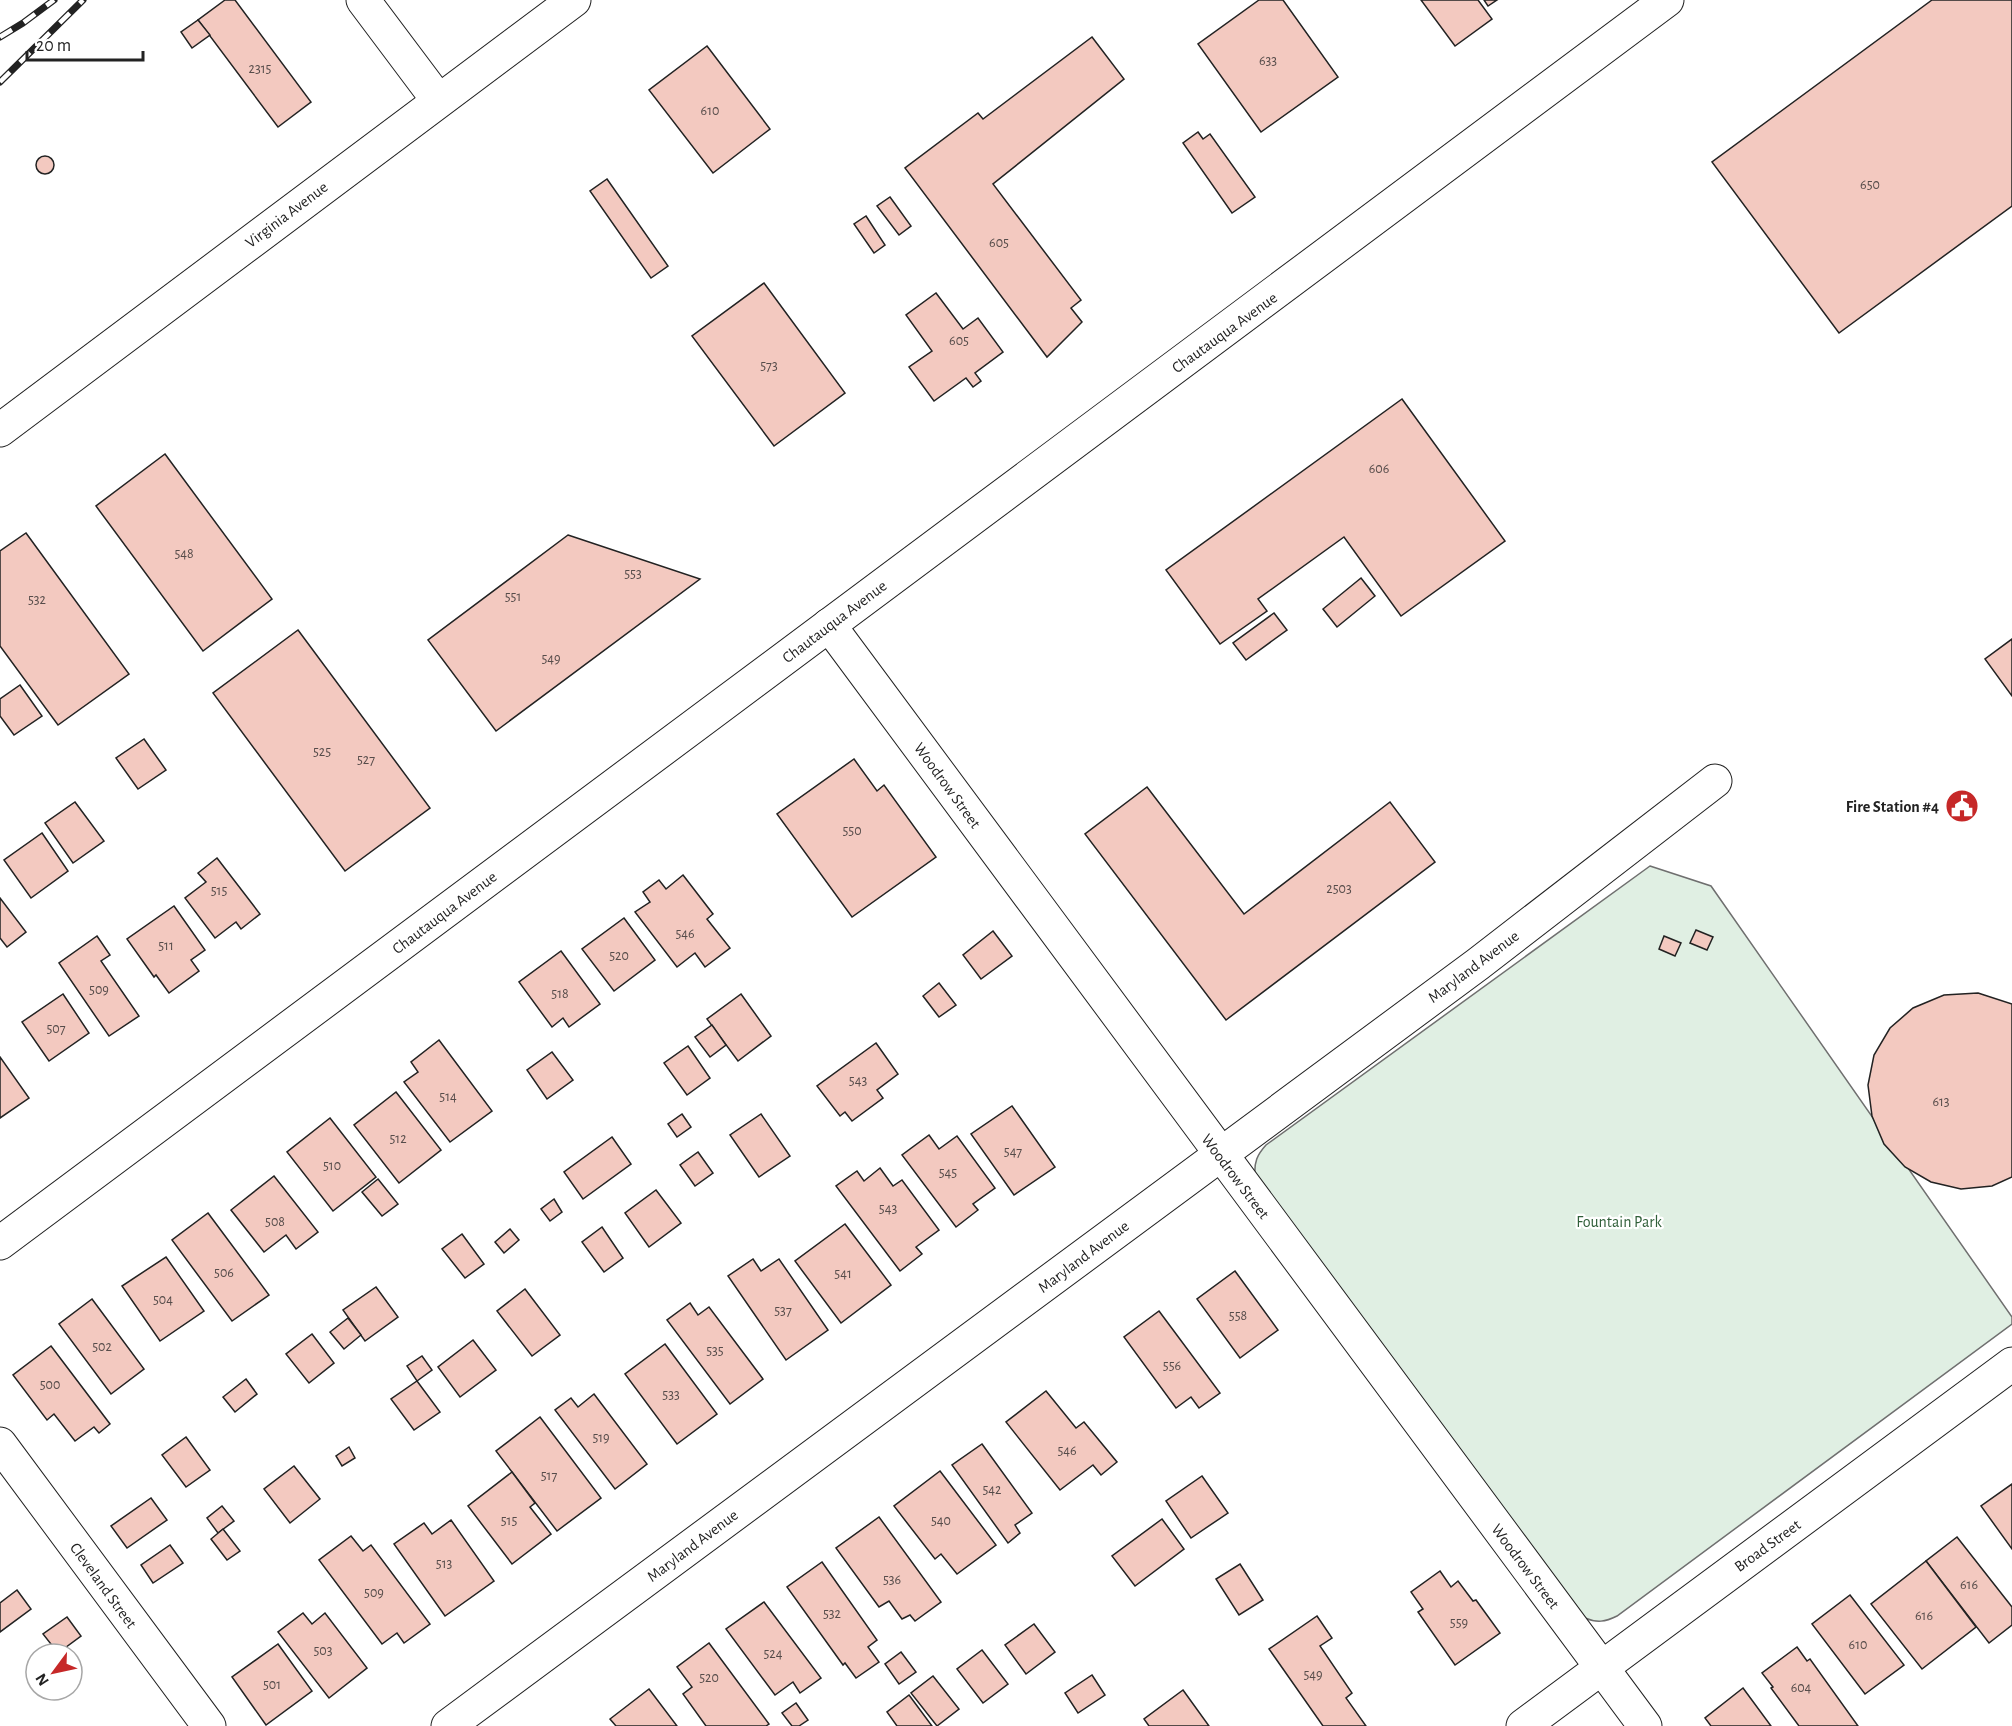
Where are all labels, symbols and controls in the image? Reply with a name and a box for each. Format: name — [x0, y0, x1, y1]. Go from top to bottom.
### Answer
scale bar — [27, 24, 142, 62]
text: 20 m — [36, 37, 71, 55]
house number: 633 — [1259, 54, 1277, 68]
house number: 2315 — [249, 62, 272, 76]
house number: 610 — [701, 104, 719, 118]
house number: 650 — [1860, 178, 1880, 192]
street label: Virginia Avenue — [242, 179, 331, 251]
house number: 605 — [989, 236, 1009, 250]
street label: Chautauqua Avenue — [1169, 289, 1280, 376]
house number: 605 — [949, 334, 969, 348]
house number: 573 — [760, 359, 778, 373]
house number: 606 — [1369, 462, 1389, 476]
house number: 548 — [174, 547, 194, 561]
house number: 553 — [624, 567, 642, 581]
street label: Chautauqua Avenue — [780, 578, 890, 666]
house number: 551 — [505, 590, 521, 604]
house number: 532 — [28, 593, 46, 607]
house number: 549 — [541, 652, 561, 666]
street label: Woodrow Street — [911, 740, 983, 831]
house number: 525 — [313, 745, 331, 759]
house number: 527 — [357, 753, 375, 767]
public building icon: Fire Station #4 — [1944, 788, 1980, 824]
place label: Fire Station #4 — [1846, 799, 1939, 815]
house number: 550 — [842, 824, 862, 838]
street label: Chautauqua Avenue — [390, 869, 500, 957]
house number: 2503 — [1326, 882, 1352, 896]
house number: 515 — [211, 884, 227, 898]
house number: 546 — [675, 927, 695, 941]
street label: Maryland Avenue — [1425, 928, 1523, 1007]
house number: 511 — [158, 939, 174, 953]
house number: 520 — [609, 949, 629, 963]
house number: 509 — [89, 983, 109, 997]
house number: 518 — [551, 987, 569, 1001]
house number: 507 — [46, 1022, 66, 1036]
house number: 543 — [849, 1074, 867, 1088]
house number: 514 — [439, 1090, 457, 1104]
house number: 613 — [1932, 1095, 1950, 1109]
street label: Woodrow Street — [1198, 1131, 1272, 1222]
house number: 512 — [389, 1132, 407, 1146]
house number: 547 — [1004, 1145, 1022, 1159]
house number: 510 — [323, 1159, 341, 1173]
house number: 545 — [939, 1166, 957, 1180]
house number: 543 — [879, 1202, 897, 1216]
park label: Fountain Park — [1576, 1214, 1662, 1230]
house number: 508 — [265, 1215, 285, 1229]
street label: Maryland Avenue — [1035, 1218, 1133, 1297]
house number: 506 — [214, 1266, 234, 1280]
house number: 541 — [834, 1267, 852, 1281]
house number: 504 — [153, 1293, 173, 1307]
house number: 537 — [774, 1304, 792, 1318]
house number: 558 — [1229, 1309, 1247, 1323]
house number: 502 — [92, 1340, 112, 1354]
house number: 535 — [706, 1344, 724, 1358]
house number: 556 — [1163, 1359, 1181, 1373]
house number: 500 — [40, 1378, 60, 1392]
house number: 533 — [662, 1388, 680, 1402]
house number: 519 — [592, 1431, 610, 1445]
house number: 546 — [1057, 1444, 1077, 1458]
house number: 517 — [541, 1469, 557, 1483]
house number: 542 — [983, 1483, 1001, 1497]
street label: Maryland Avenue — [644, 1507, 742, 1586]
house number: 515 — [501, 1514, 517, 1528]
house number: 540 — [931, 1514, 951, 1528]
street label: Broad Street — [1732, 1517, 1804, 1575]
street label: Woodrow Street — [1488, 1521, 1562, 1612]
street label: Cleveland Street — [67, 1540, 140, 1631]
house number: 513 — [436, 1557, 452, 1571]
house number: 536 — [883, 1573, 901, 1587]
house number: 616 — [1960, 1578, 1978, 1592]
house number: 509 — [364, 1586, 384, 1600]
house number: 532 — [823, 1607, 841, 1621]
house number: 616 — [1915, 1609, 1933, 1623]
house number: 559 — [1450, 1616, 1468, 1630]
house number: 610 — [1849, 1638, 1867, 1652]
north arrow — [24, 1642, 84, 1702]
house number: 503 — [313, 1644, 333, 1658]
house number: 524 — [764, 1647, 783, 1661]
house number: 549 — [1303, 1668, 1323, 1682]
text: N — [33, 1671, 52, 1689]
house number: 520 — [699, 1671, 719, 1685]
house number: 501 — [263, 1678, 281, 1692]
house number: 604 — [1791, 1681, 1812, 1695]

